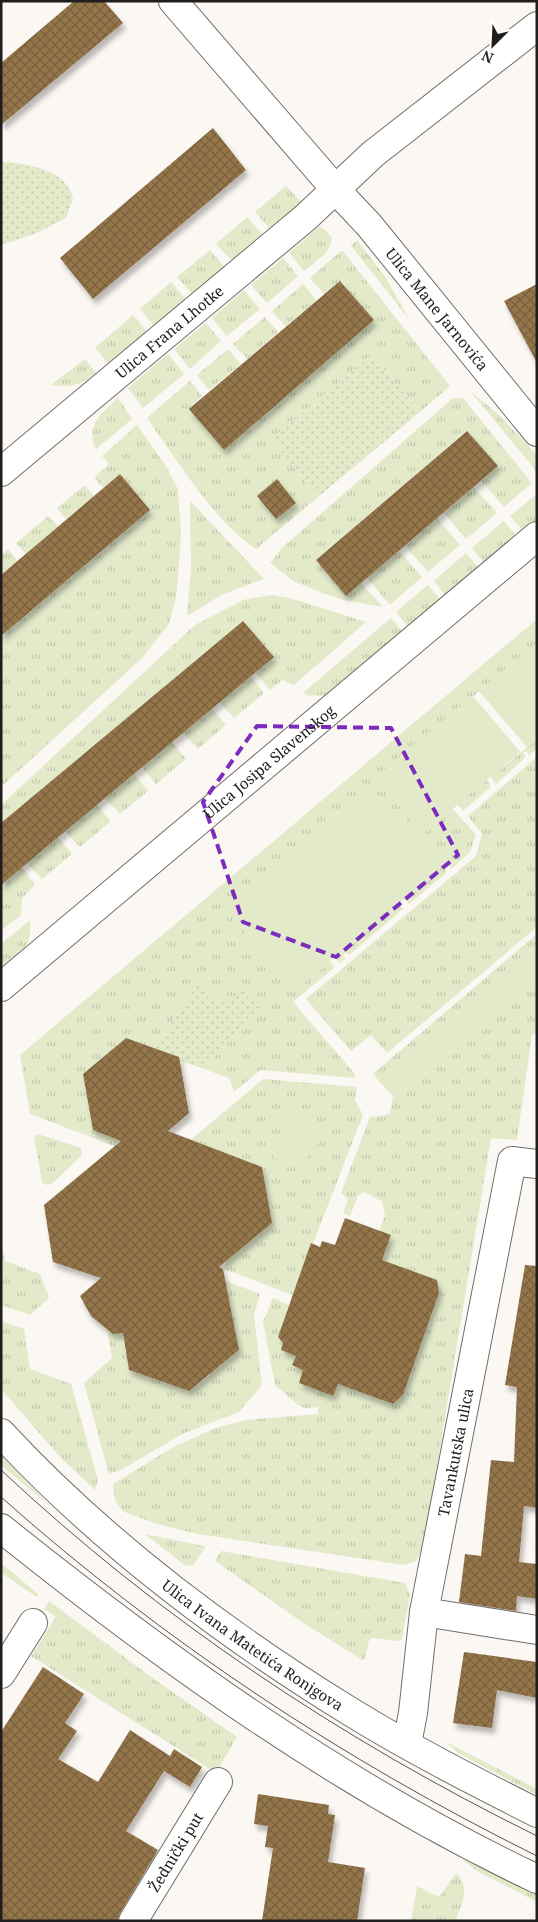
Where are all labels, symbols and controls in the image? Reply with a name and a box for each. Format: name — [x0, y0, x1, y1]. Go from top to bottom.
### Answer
north arrow — [468, 20, 518, 70]
text: N — [479, 46, 496, 68]
street label: Ulica Mane Jarnovića — [381, 244, 493, 375]
street label: Ulica Frana Lhotke — [111, 280, 227, 383]
street label: Ulica Josipa Slavenskog — [199, 700, 339, 823]
street label: Tavankutska ulica — [433, 1386, 477, 1518]
street label: Ulica Ivana Matetića Ronjgova — [158, 1575, 347, 1715]
street label: Žednički put — [143, 1808, 207, 1895]

